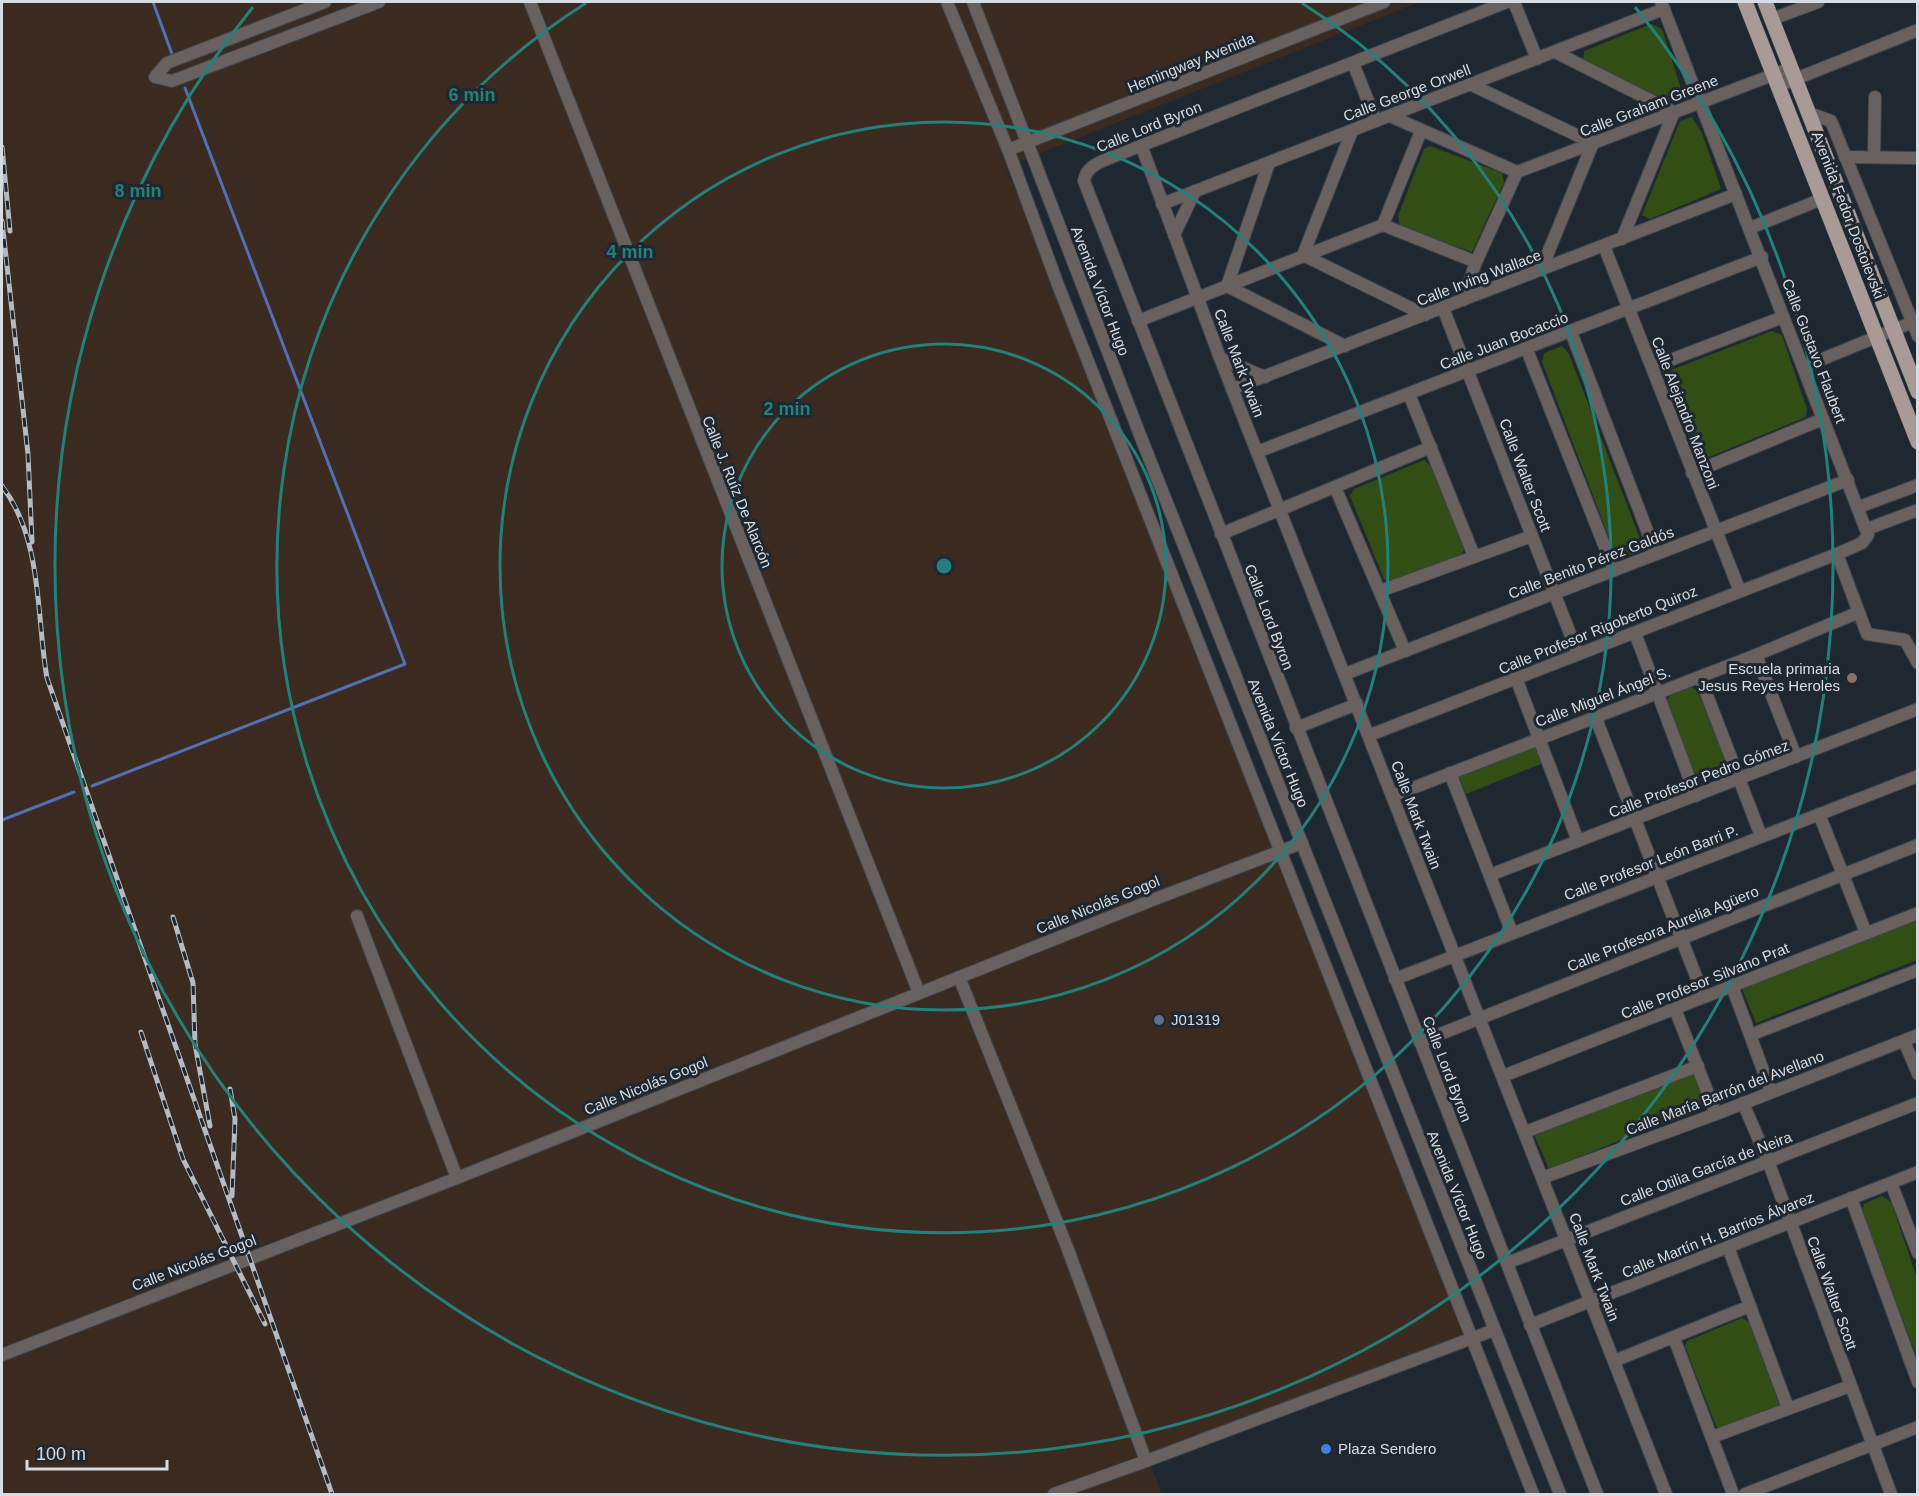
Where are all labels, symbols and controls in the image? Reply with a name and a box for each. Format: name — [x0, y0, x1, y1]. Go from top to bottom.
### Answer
street label: Hemingway Avenida — [1125, 29, 1257, 96]
street label: Calle George Orwell — [1341, 60, 1473, 125]
street label: Calle Graham Greene — [1577, 71, 1720, 140]
text: 6 min — [448, 85, 496, 105]
street label: Calle Lord Byron — [1094, 98, 1204, 155]
street label: Avenida Fedor Dostoievski — [1809, 129, 1888, 301]
text: 8 min — [114, 181, 162, 201]
street label: Avenida Víctor Hugo — [1068, 224, 1133, 358]
text: 4 min — [606, 242, 654, 262]
street label: Calle Irving Wallace — [1414, 246, 1543, 309]
street label: Calle Gustavo Flaubert — [1779, 276, 1850, 426]
street label: Calle Mark Twain — [1211, 306, 1268, 419]
street label: Calle Juan Bocaccio — [1437, 308, 1570, 373]
street label: Calle Alejandro Manzoni — [1649, 334, 1722, 491]
text: 2 min — [763, 399, 811, 419]
street label: Calle J. Ruíz De Alarcón — [699, 413, 776, 570]
street label: Calle Walter Scott — [1496, 416, 1555, 534]
street label: Calle Benito Pérez Galdós — [1506, 523, 1676, 602]
centre of rings — [934, 556, 954, 576]
street label: Calle Lord Byron — [1242, 562, 1297, 672]
street label: Calle Profesor Rigoberto Quiroz — [1496, 582, 1700, 677]
place label: Escuela primaria Jesus Reyes Heroles — [1698, 660, 1841, 694]
street label: Calle Miguel Ángel S. — [1533, 663, 1673, 730]
marker: Escuela primaria Jesus Reyes Heroles — [1845, 671, 1859, 685]
street label: Avenida Víctor Hugo — [1245, 676, 1312, 810]
street label: Calle Profesor Pedro Gómez — [1606, 736, 1791, 821]
street label: Calle Mark Twain — [1388, 758, 1445, 871]
street label: Calle Profesor León Barri P. — [1561, 821, 1740, 904]
street label: Calle Nicolás Gogol — [1034, 872, 1162, 937]
street label: Calle Profesora Aurelia Agüero — [1565, 882, 1761, 975]
street label: Calle Profesor Silvano Prat — [1618, 939, 1792, 1022]
place label: J01319 — [1171, 1011, 1220, 1028]
marker: J01319 — [1152, 1013, 1166, 1027]
street label: Calle Lord Byron — [1420, 1014, 1475, 1124]
street label: Calle María Barrón del Avellano — [1623, 1047, 1826, 1138]
street label: Calle Nicolás Gogol — [582, 1053, 710, 1118]
street label: Avenida Víctor Hugo — [1424, 1128, 1491, 1262]
street label: Calle Otilia García de Neira — [1618, 1128, 1795, 1209]
street label: Calle Martín H. Barrios Álvarez — [1619, 1188, 1816, 1281]
street label: Calle Mark Twain — [1566, 1210, 1623, 1323]
street label: Calle Nicolás Gogol — [129, 1231, 258, 1294]
street label: Calle Walter Scott — [1804, 1234, 1861, 1353]
scale bar — [27, 1433, 166, 1471]
place label: Plaza Sendero — [1338, 1440, 1436, 1457]
marker: Plaza Sendero — [1319, 1442, 1333, 1456]
text: 100 m — [36, 1444, 86, 1464]

